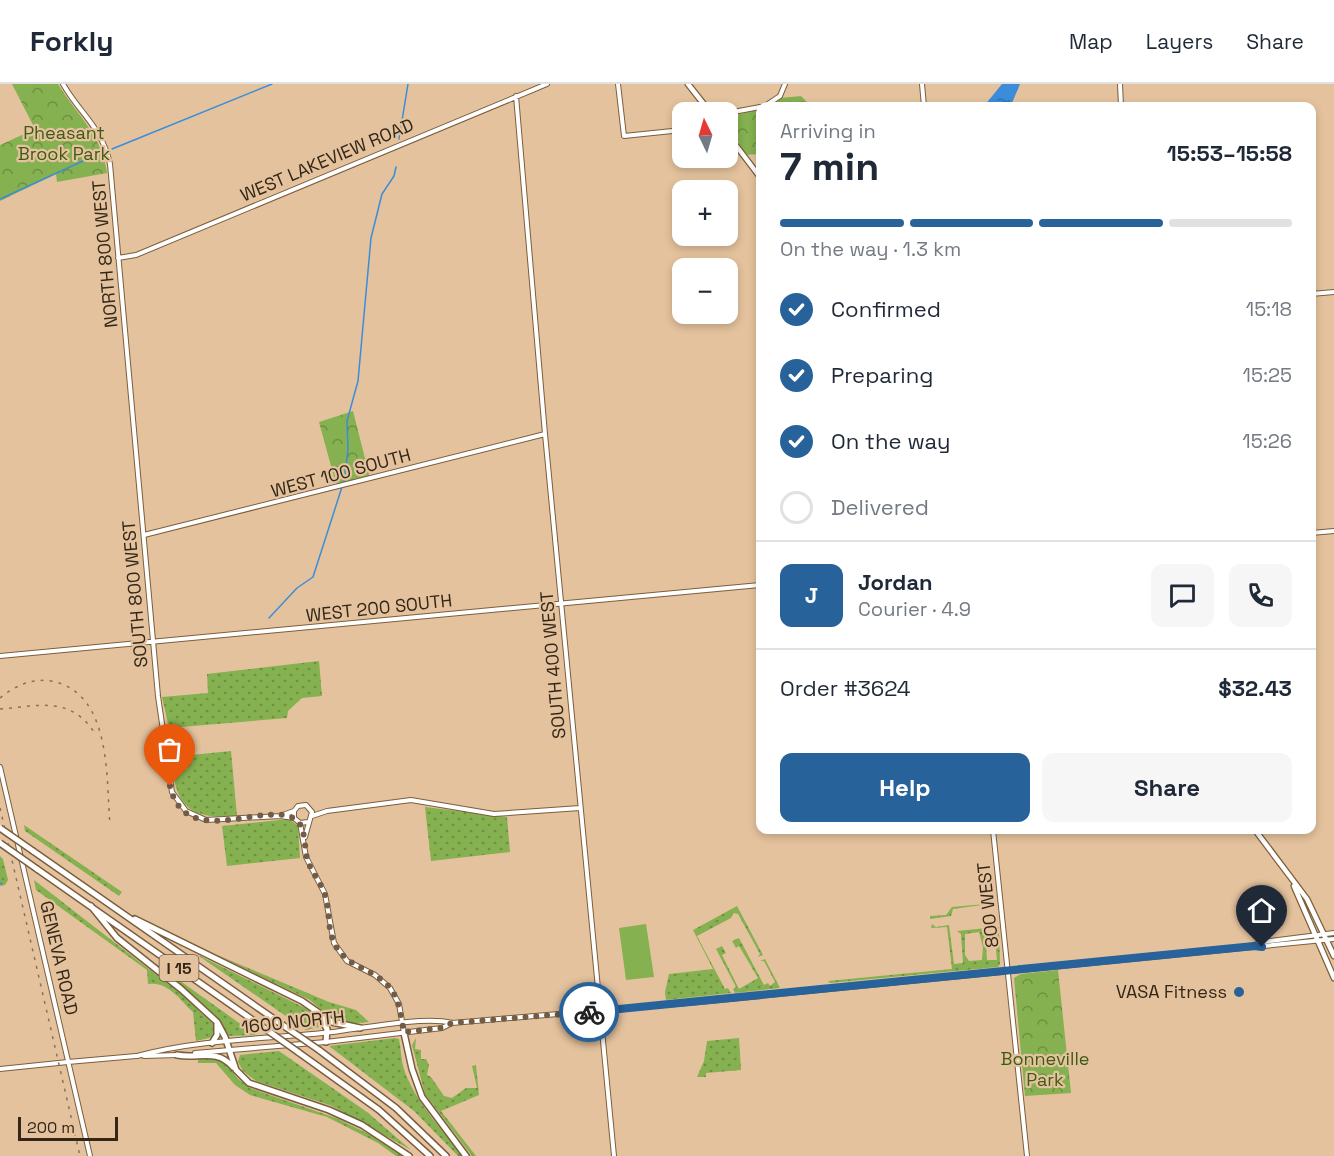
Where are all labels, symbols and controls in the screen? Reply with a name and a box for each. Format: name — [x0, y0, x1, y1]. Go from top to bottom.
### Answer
text: Forkly — [30, 23, 114, 59]
text: Map — [1069, 28, 1113, 55]
text: Layers — [1146, 28, 1213, 55]
text: Share — [1246, 28, 1304, 55]
north arrow — [672, 102, 738, 168]
map controls — [672, 102, 738, 324]
street label: WEST LAKEVIEW ROAD — [237, 113, 417, 206]
text: Arriving in — [780, 118, 876, 144]
park label: Pheasant Brook Park — [18, 121, 110, 165]
text: 15:53–15:58 — [1167, 139, 1292, 167]
text: 7 min — [780, 142, 879, 191]
street label: NORTH 800 WEST — [87, 179, 122, 329]
button: + — [672, 180, 738, 246]
text: On the way · 1.3 km — [780, 236, 961, 262]
button: − — [672, 258, 738, 324]
icon: check — [780, 293, 813, 326]
text: Confirmed — [831, 295, 941, 323]
text: 15:18 — [1246, 296, 1292, 322]
icon: check — [780, 359, 813, 392]
text: Preparing — [831, 361, 933, 389]
text: 15:25 — [1243, 362, 1292, 388]
icon: check — [780, 425, 813, 458]
text: On the way — [831, 427, 950, 455]
text: 15:26 — [1242, 428, 1292, 454]
street label: WEST 100 SOUTH — [268, 443, 413, 502]
text: Delivered — [831, 493, 929, 521]
street label: SOUTH 800 WEST — [117, 519, 152, 669]
button: chat — [1151, 564, 1214, 627]
button: phone — [1229, 564, 1292, 627]
text: Jordan — [858, 568, 933, 596]
text: J — [805, 581, 818, 609]
street label: WEST 200 SOUTH — [305, 588, 453, 627]
street label: SOUTH 400 WEST — [535, 590, 570, 740]
text: Courier · 4.9 — [858, 596, 971, 622]
text: Order #3624 — [780, 674, 911, 702]
text: $32.43 — [1218, 674, 1292, 702]
pin — [144, 724, 195, 786]
icon: bag — [153, 733, 186, 766]
button: Help — [780, 753, 1030, 822]
button: Share — [1042, 753, 1292, 822]
street label: 800 WEST — [972, 861, 1003, 949]
pin — [1236, 885, 1287, 947]
icon: home — [1245, 894, 1278, 927]
street label: GENEVA ROAD — [35, 899, 84, 1017]
road number: I 15 — [160, 955, 198, 981]
place label: VASA Fitness — [1116, 980, 1227, 1003]
courier — [559, 982, 619, 1042]
marker: VASA Fitness — [1232, 985, 1246, 999]
icon: bike — [573, 996, 606, 1029]
street label: 1600 NORTH — [240, 1005, 346, 1038]
park label: Bonneville Park — [1001, 1047, 1089, 1091]
scale bar — [18, 1114, 118, 1142]
text: 200 m — [27, 1117, 75, 1138]

